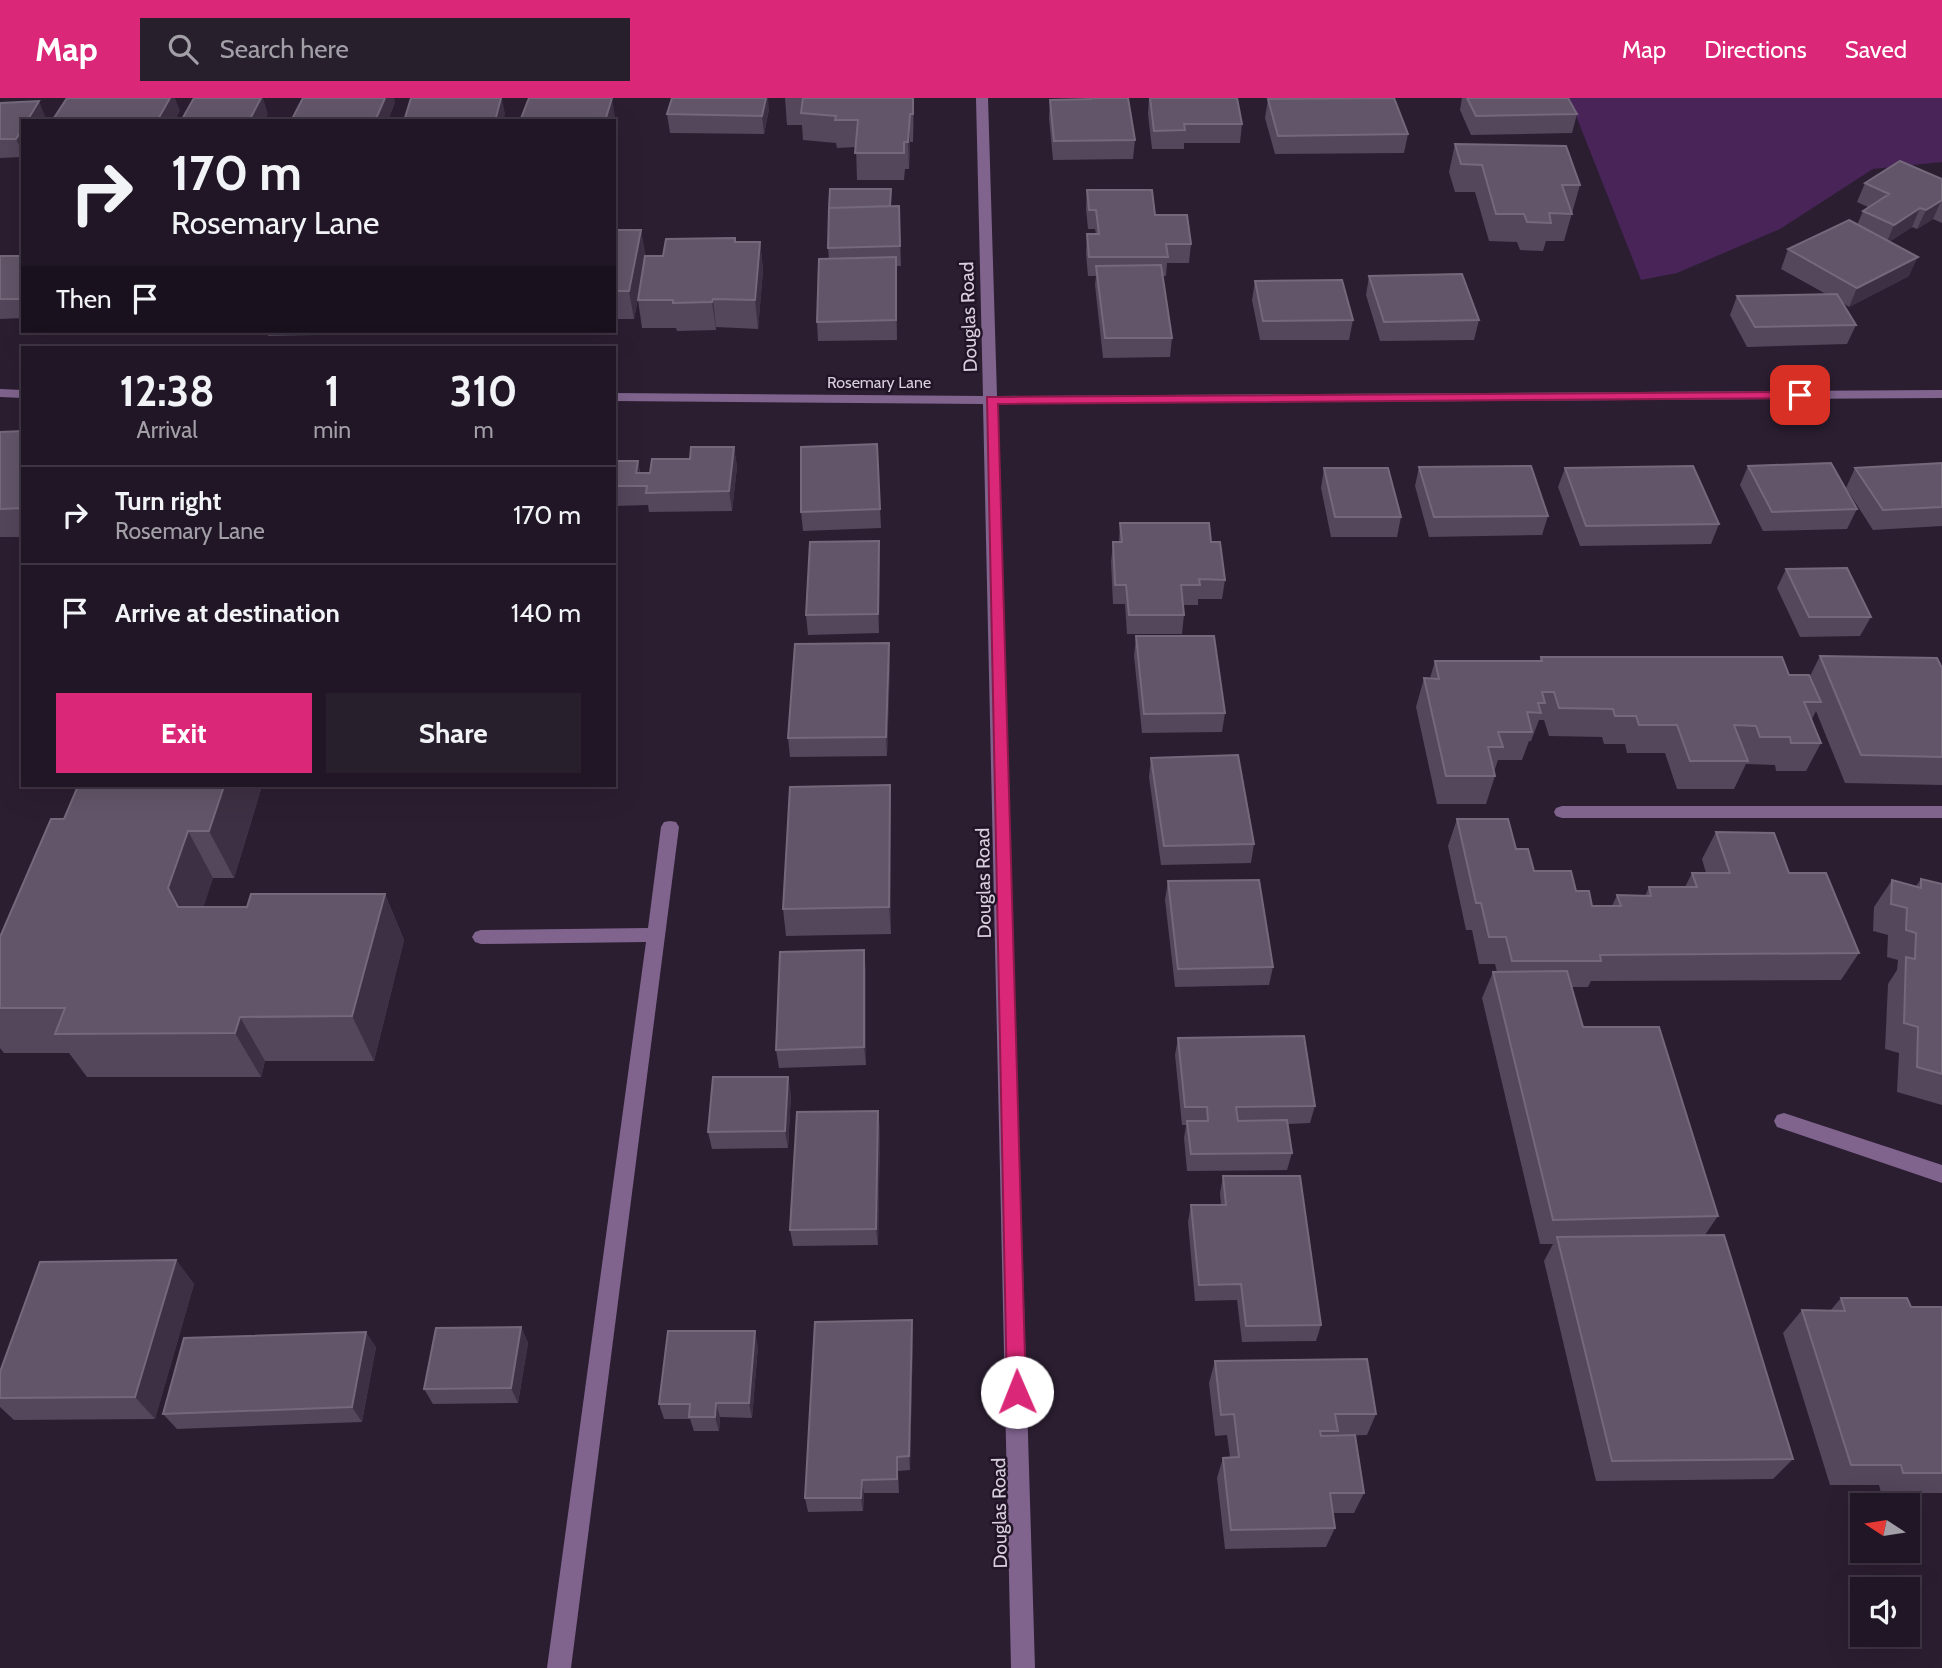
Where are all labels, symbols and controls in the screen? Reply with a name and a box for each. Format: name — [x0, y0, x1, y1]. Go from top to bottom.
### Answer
search box — [140, 18, 630, 81]
text: Map — [35, 29, 98, 69]
icon: search — [164, 30, 202, 68]
text: Search here — [220, 33, 349, 65]
text: Map — [1622, 35, 1666, 64]
text: Directions — [1704, 35, 1807, 64]
text: Saved — [1845, 35, 1907, 64]
text: 170 m — [171, 143, 302, 202]
icon: right — [56, 147, 147, 238]
text: Rosemary Lane — [171, 203, 379, 242]
street label: Douglas Road — [955, 261, 982, 373]
icon: arrive — [126, 280, 164, 318]
text: Then — [56, 283, 112, 315]
text: 12:38 — [120, 365, 215, 417]
text: 1 — [324, 365, 340, 417]
text: 310 — [450, 365, 517, 417]
pin — [1770, 365, 1830, 425]
street label: Rosemary Lane — [827, 373, 931, 392]
icon: arrive — [1781, 376, 1819, 414]
text: Arrival — [136, 416, 198, 444]
text: min — [313, 416, 351, 444]
text: m — [473, 416, 494, 444]
text: Turn right — [115, 485, 221, 517]
icon: right — [56, 496, 94, 534]
text: 170 m — [513, 499, 581, 531]
text: Rosemary Lane — [115, 517, 265, 545]
icon: arrive — [56, 594, 94, 632]
text: Arrive at destination — [115, 597, 340, 629]
text: 140 m — [511, 597, 581, 629]
button: Exit — [56, 693, 312, 773]
button: Share — [326, 693, 581, 773]
street label: Douglas Road — [971, 828, 996, 938]
position arrow — [980, 1355, 1054, 1429]
street label: Douglas Road — [987, 1458, 1012, 1568]
north arrow — [1850, 1493, 1920, 1563]
map controls — [1850, 1493, 1920, 1647]
button: sound — [1850, 1577, 1920, 1647]

